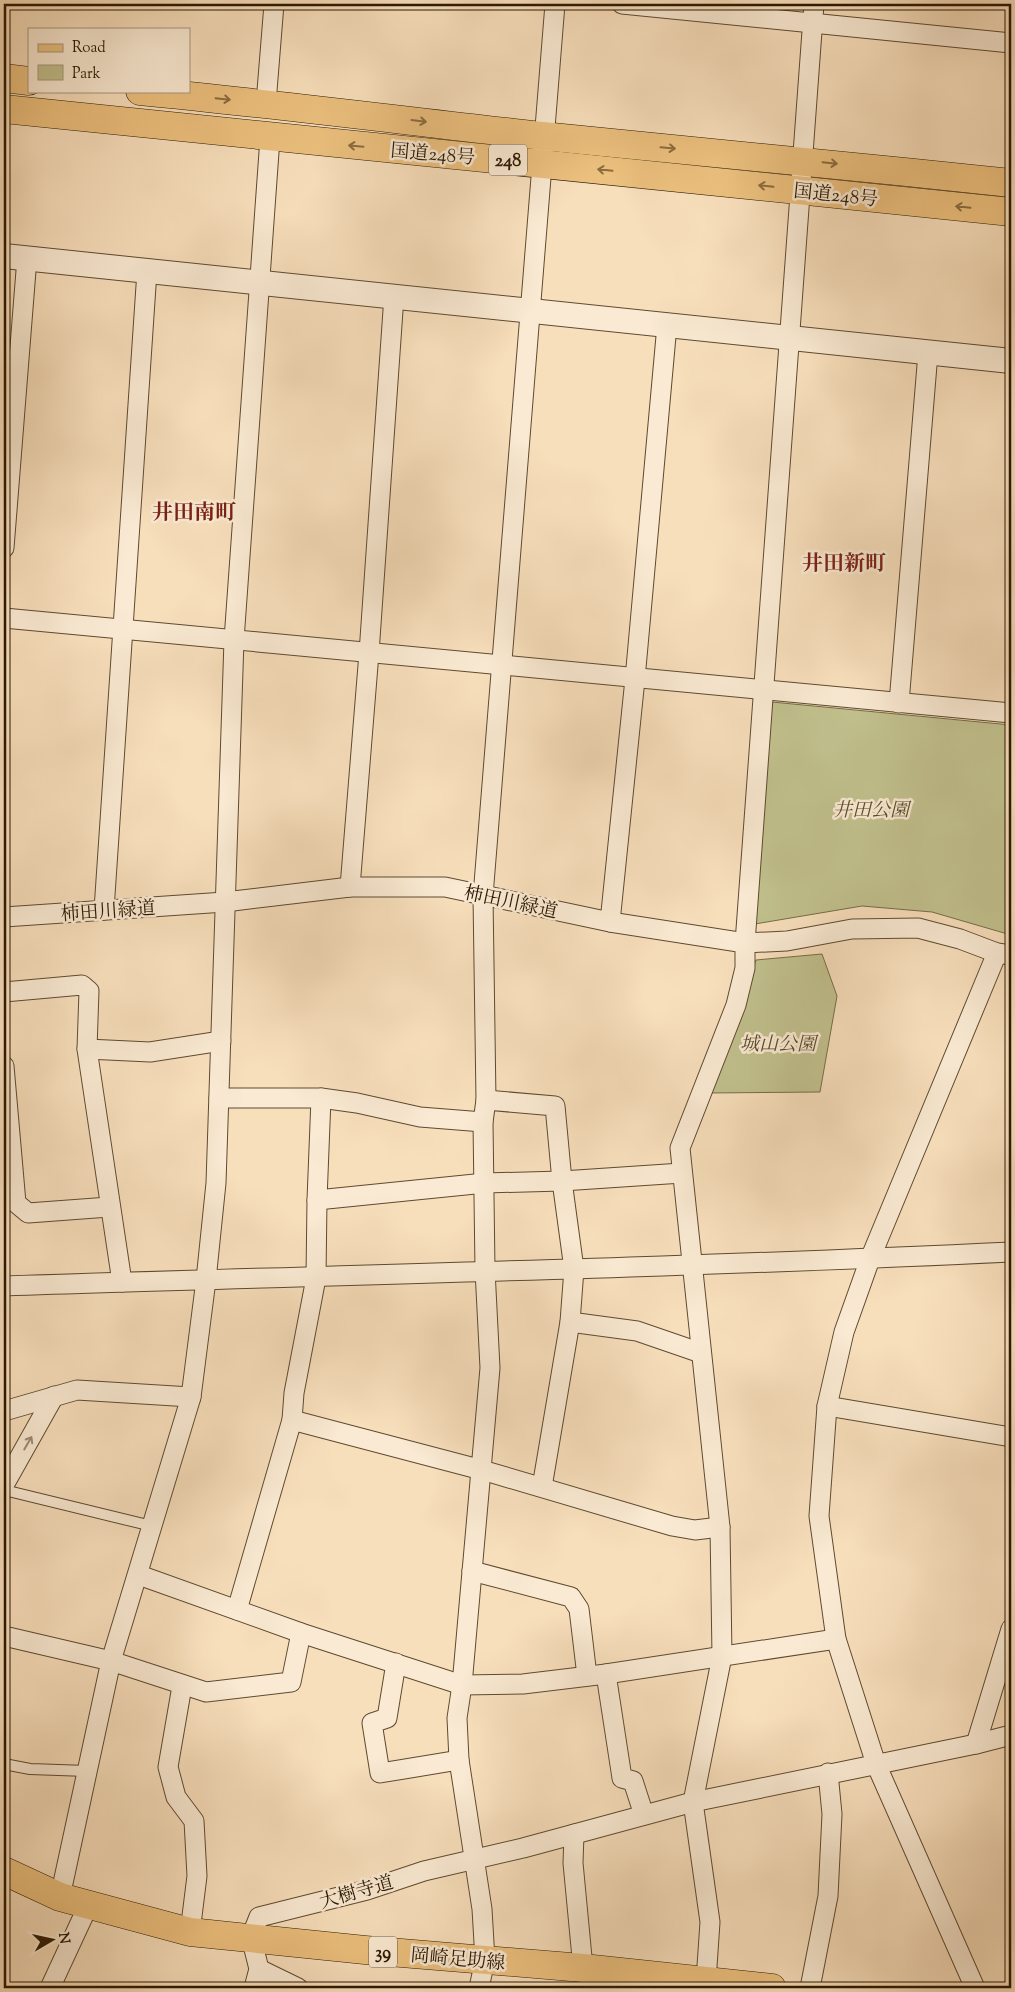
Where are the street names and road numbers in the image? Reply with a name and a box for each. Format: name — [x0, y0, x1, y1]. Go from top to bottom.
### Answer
street label: 国道248号 — [389, 138, 476, 173]
road number: 248 — [489, 144, 527, 176]
street label: 国道248号 — [792, 179, 879, 214]
street label: 柿田川緑道 — [461, 880, 560, 927]
street label: 柿田川緑道 — [60, 896, 157, 929]
street label: 大樹寺道 — [316, 1870, 397, 1917]
road number: 39 — [369, 1936, 397, 1968]
street label: 岡崎足助線 — [409, 1943, 506, 1978]

